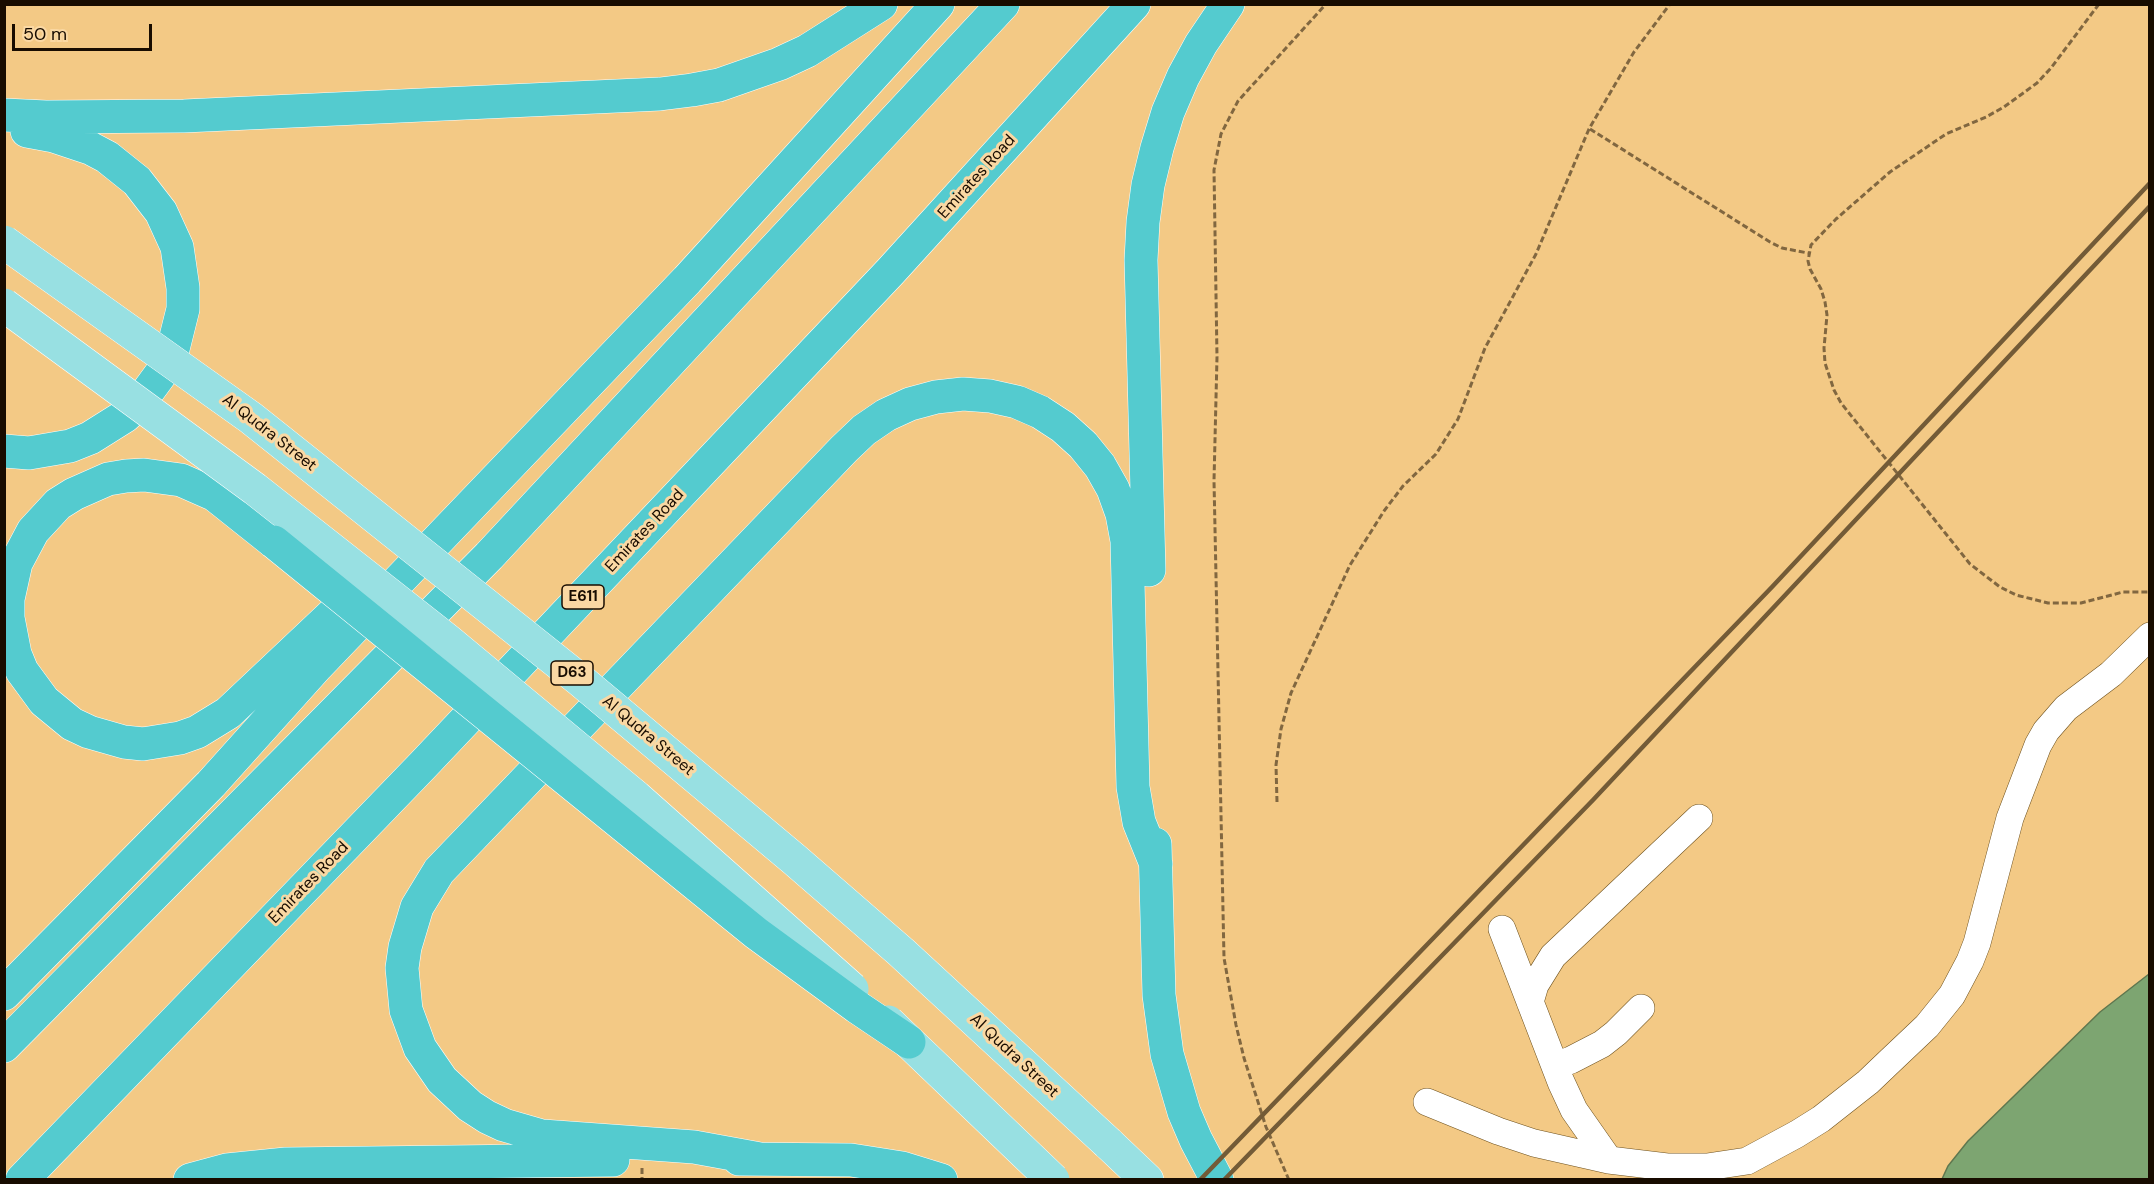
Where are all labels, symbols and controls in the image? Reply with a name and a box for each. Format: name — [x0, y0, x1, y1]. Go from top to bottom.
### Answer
scale bar — [15, 12, 154, 50]
text: 50 m — [23, 22, 67, 46]
street label: Emirates Road — [934, 131, 1020, 223]
street label: Al Qudra Street — [218, 390, 320, 476]
street label: Emirates Road — [602, 486, 688, 576]
road number: E611 — [562, 585, 604, 609]
road number: D63 — [551, 661, 593, 685]
street label: Al Qudra Street — [598, 692, 698, 780]
street label: Emirates Road — [265, 838, 353, 928]
street label: Al Qudra Street — [966, 1010, 1062, 1102]

